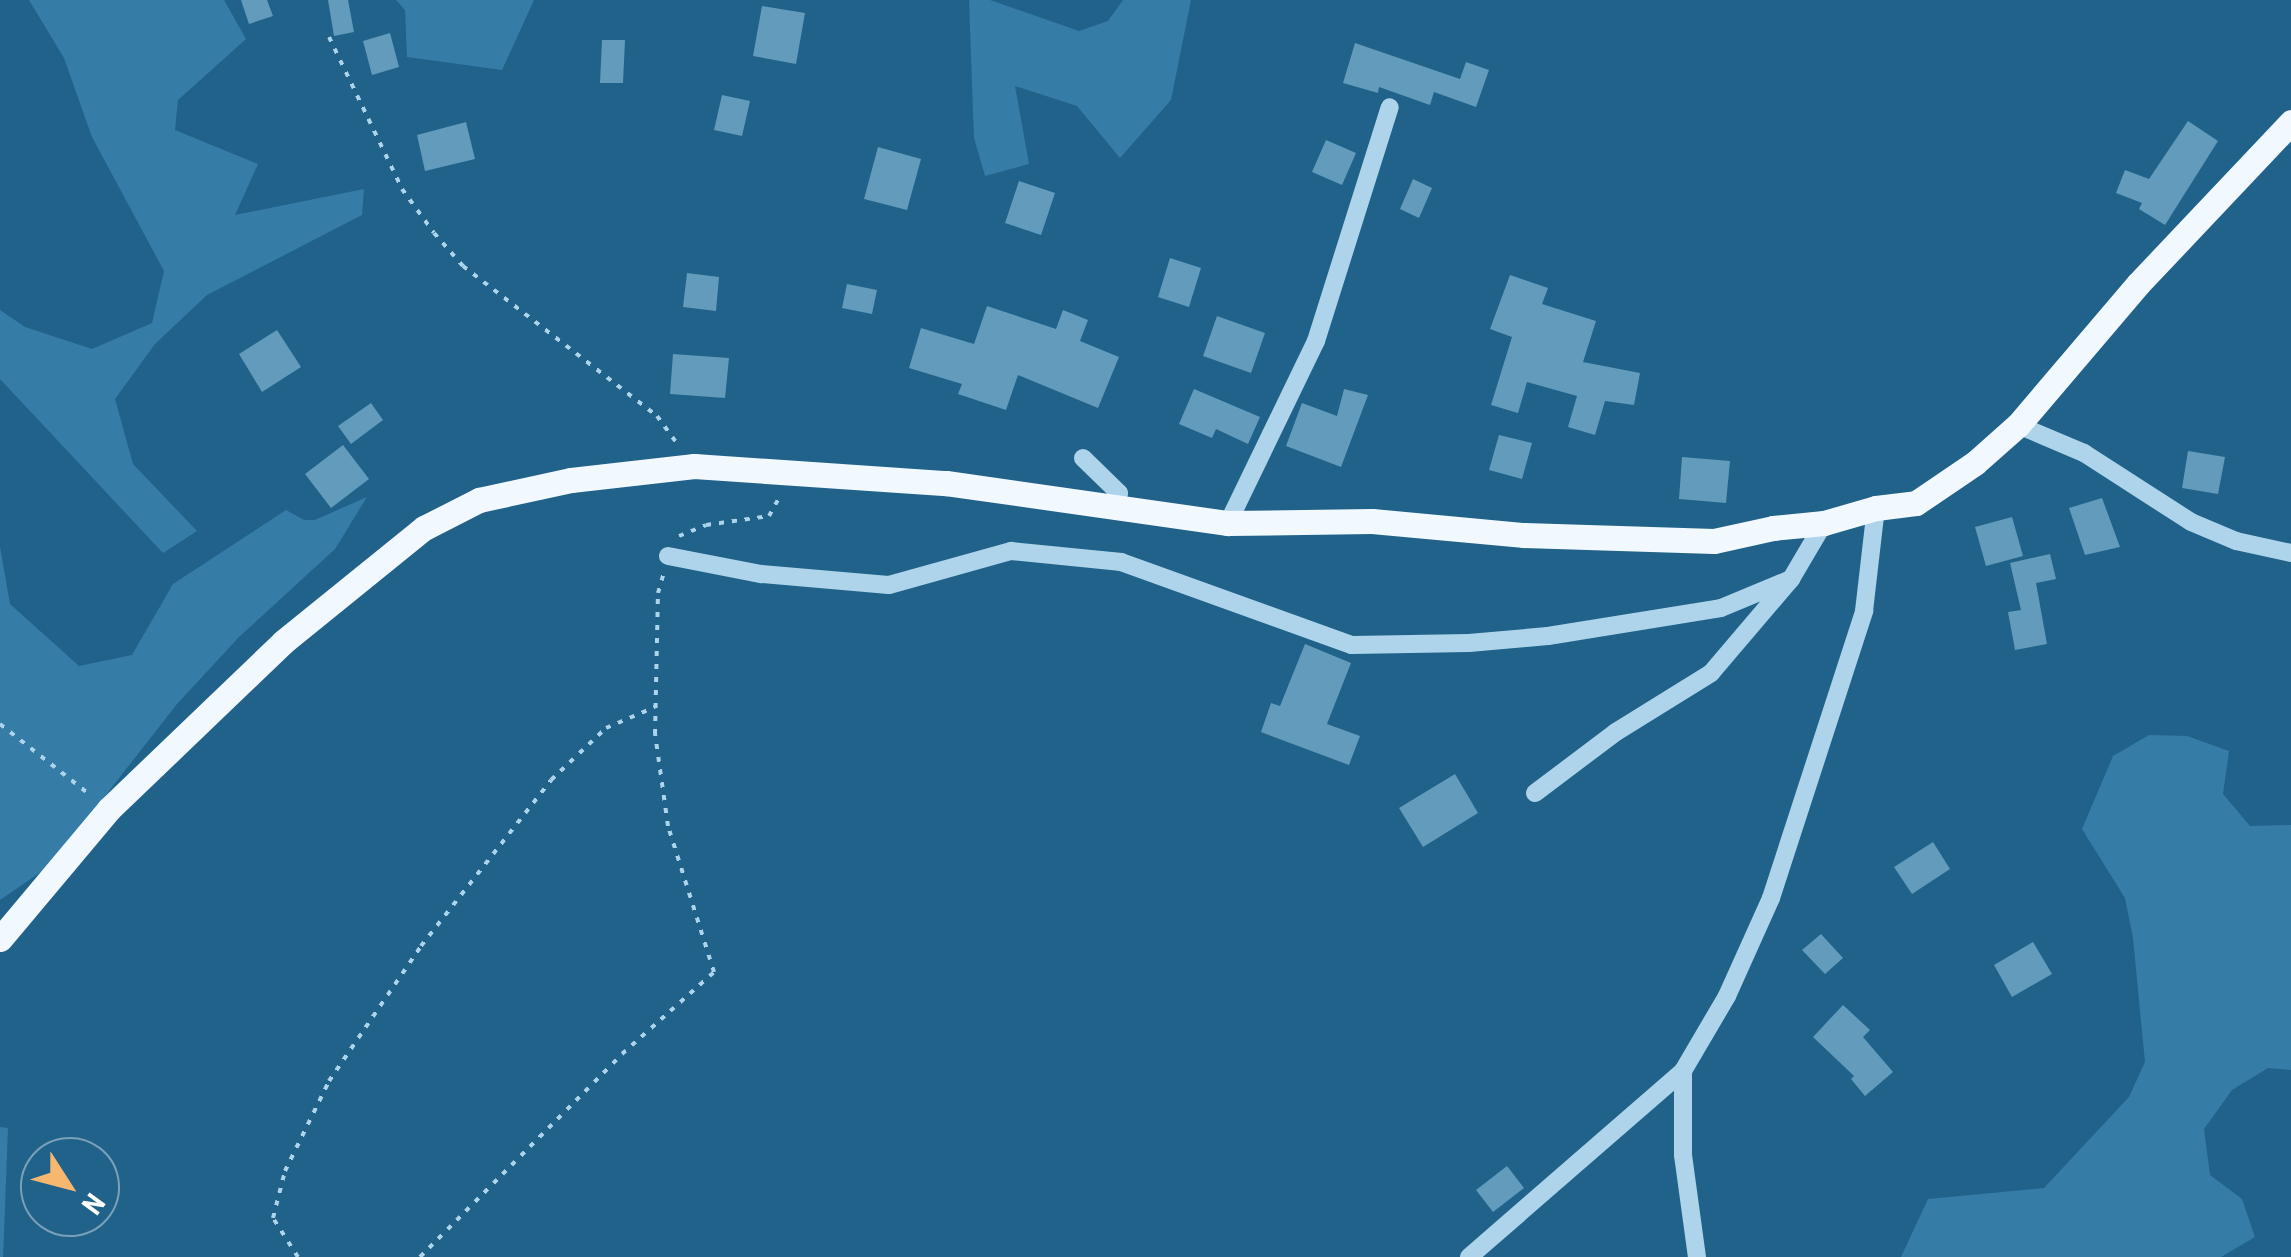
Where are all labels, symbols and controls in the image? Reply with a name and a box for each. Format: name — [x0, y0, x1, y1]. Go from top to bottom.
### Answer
north arrow — [20, 1137, 120, 1237]
text: N — [75, 1187, 111, 1220]

